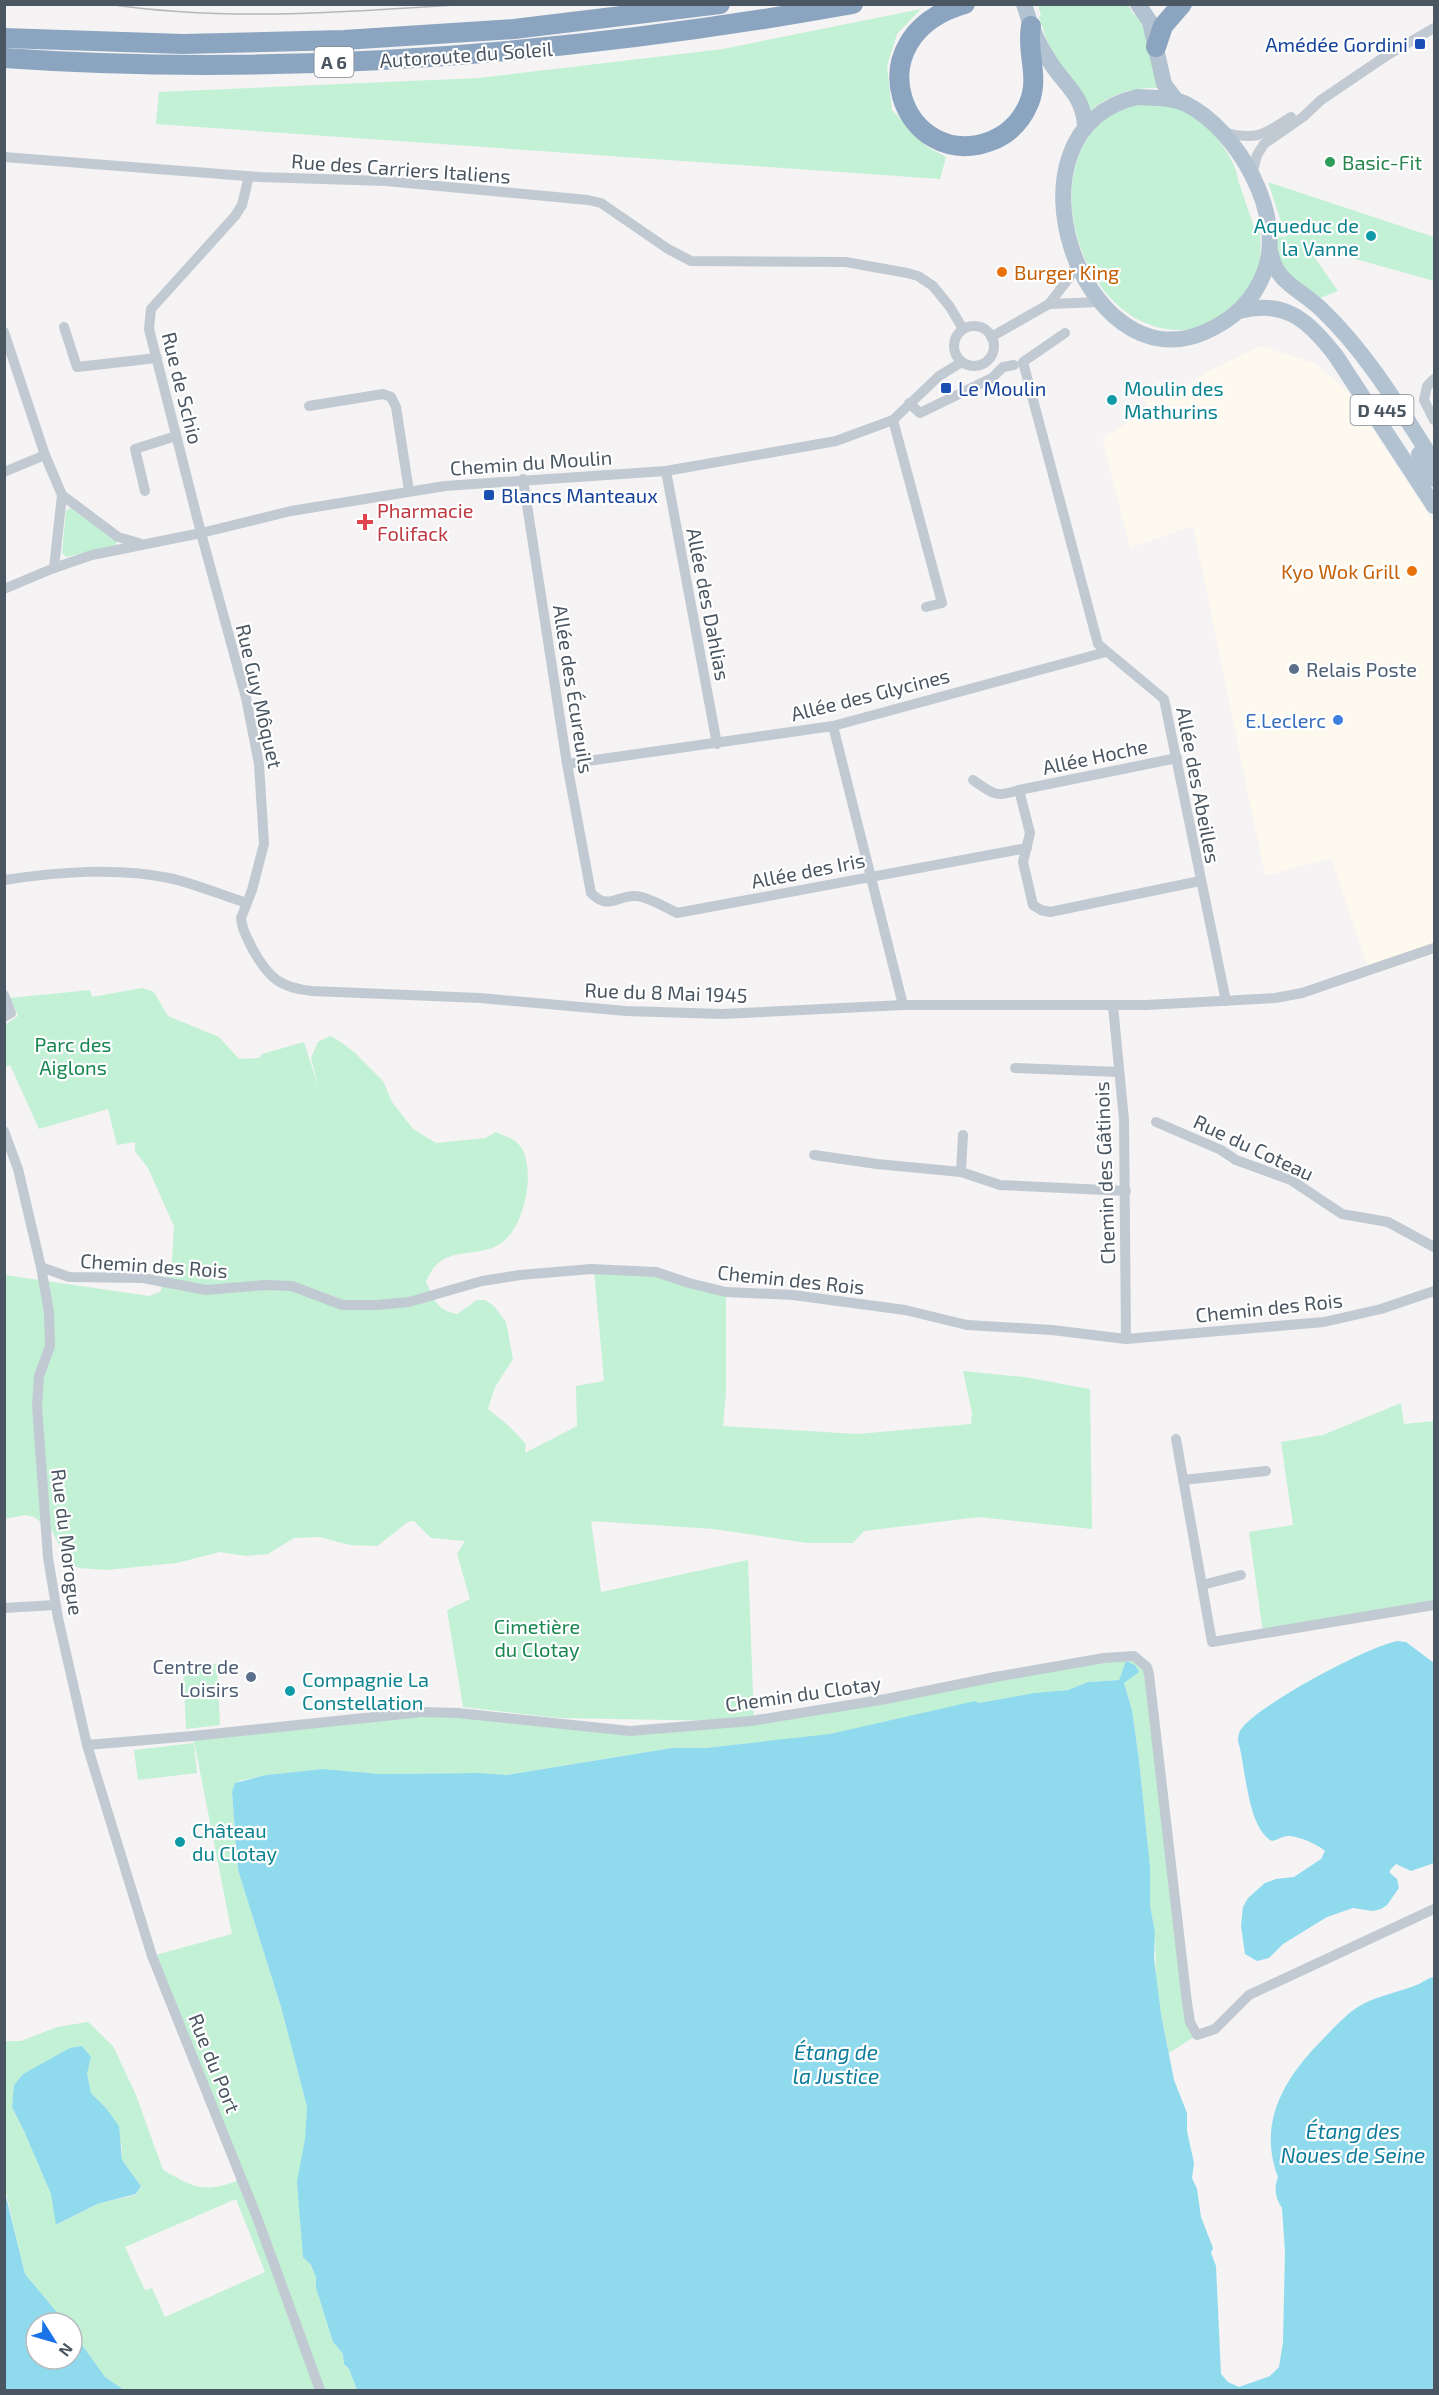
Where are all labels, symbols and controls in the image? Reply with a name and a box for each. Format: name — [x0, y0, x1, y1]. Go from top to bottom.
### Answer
place label: Amédée Gordini — [1265, 32, 1408, 56]
street label: Autoroute du Soleil — [379, 36, 554, 72]
marker: Amédée Gordini — [1413, 37, 1427, 51]
road number: A 6 — [314, 47, 354, 77]
street label: Rue des Carriers Italiens — [291, 148, 511, 188]
place label: Basic-Fit — [1342, 150, 1423, 174]
marker: Basic-Fit — [1323, 155, 1337, 169]
place label: Aqueduc de la Vanne — [1254, 213, 1359, 260]
marker: Aqueduc de la Vanne — [1364, 229, 1378, 243]
place label: Burger King — [1014, 260, 1119, 284]
marker: Burger King — [995, 265, 1009, 279]
street label: Rue de Schio — [157, 330, 209, 446]
place label: Le Moulin — [958, 376, 1046, 400]
place label: Moulin des Mathurins — [1124, 376, 1224, 423]
marker: Le Moulin — [939, 381, 953, 395]
marker: Moulin des Mathurins — [1105, 393, 1119, 407]
road number: D 445 — [1350, 395, 1414, 425]
street label: Chemin du Moulin — [449, 444, 613, 480]
place label: Blancs Manteaux — [501, 483, 658, 507]
marker: Blancs Manteaux — [482, 488, 496, 502]
place label: Pharmacie Folifack — [377, 498, 473, 545]
marker: Pharmacie Folifack — [358, 515, 372, 529]
street label: Allée des Dahlias — [682, 526, 736, 682]
place label: Kyo Wok Grill — [1281, 559, 1400, 583]
marker: Kyo Wok Grill — [1405, 564, 1419, 578]
street label: Allée des Écureuils — [549, 603, 599, 775]
street label: Rue Guy Môquet — [232, 621, 288, 771]
place label: Relais Poste — [1306, 657, 1417, 681]
marker: Relais Poste — [1287, 662, 1301, 676]
street label: Allée des Glycines — [788, 663, 952, 725]
street label: Allée des Abeilles — [1172, 705, 1226, 865]
place label: E.Leclerc — [1245, 708, 1326, 732]
marker: E.Leclerc — [1331, 713, 1345, 727]
street label: Allée Hoche — [1040, 733, 1150, 779]
street label: Allée des Iris — [749, 847, 867, 893]
street label: Rue du 8 Mai 1945 — [584, 977, 748, 1007]
park label: Parc des Aiglons — [34, 1032, 112, 1079]
street label: Chemin des Gâtinois — [1089, 1081, 1119, 1265]
street label: Rue du Coteau — [1190, 1109, 1318, 1185]
street label: Chemin des Rois — [79, 1248, 229, 1282]
street label: Chemin des Rois — [716, 1259, 866, 1299]
street label: Chemin des Rois — [1194, 1287, 1344, 1327]
street label: Rue du Morogue — [47, 1467, 89, 1617]
park label: Cimetière du Clotay — [494, 1614, 580, 1661]
place label: Centre de Loisirs — [152, 1654, 239, 1701]
place label: Compagnie La Constellation — [302, 1667, 429, 1714]
marker: Centre de Loisirs — [244, 1670, 258, 1684]
street label: Chemin du Clotay — [723, 1670, 883, 1716]
marker: Compagnie La Constellation — [283, 1684, 297, 1698]
place label: Château du Clotay — [192, 1818, 278, 1865]
marker: Château du Clotay — [173, 1835, 187, 1849]
street label: Rue du Port — [184, 2010, 246, 2117]
water label: Étang de la Justice — [793, 2039, 879, 2088]
water label: Étang des Noues de Seine — [1281, 2118, 1425, 2167]
north arrow — [24, 2311, 84, 2371]
text: N — [55, 2340, 77, 2361]

